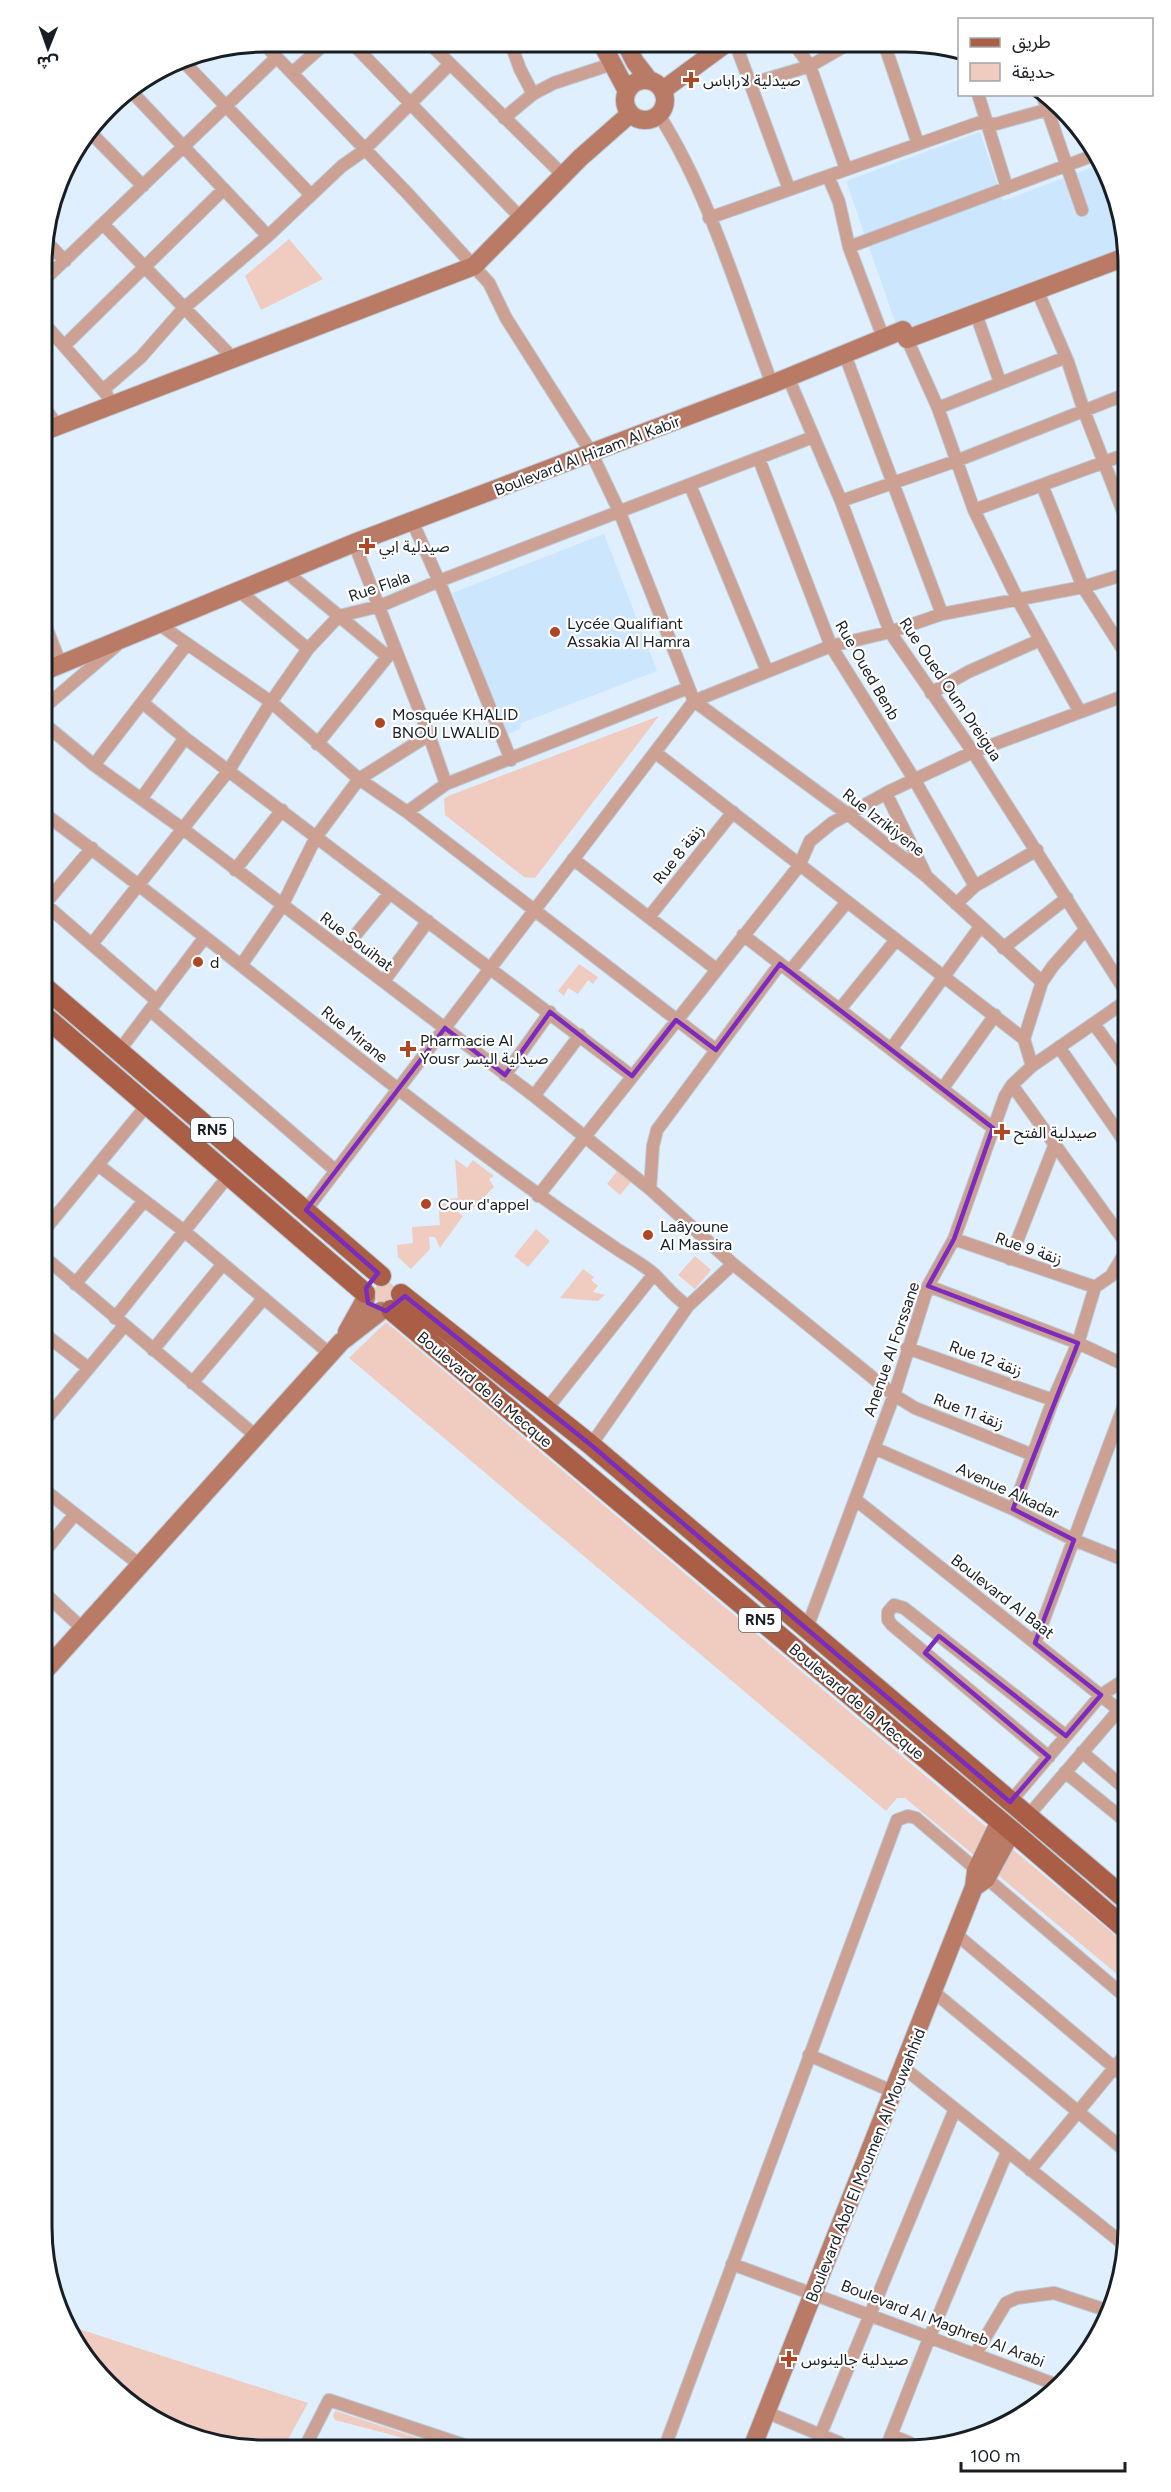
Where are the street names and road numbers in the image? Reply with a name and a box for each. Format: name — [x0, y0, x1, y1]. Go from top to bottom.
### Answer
street label: Boulevard Al Hizam Al Kabir — [492, 411, 683, 500]
street label: Rue Flala — [346, 567, 412, 606]
street label: Rue Oued Oum Dreigua — [895, 614, 1006, 765]
street label: Rue Oued Benb — [831, 617, 904, 723]
street label: Rue Izrikiyene — [839, 784, 929, 861]
street label: Rue 8 زنقة — [649, 821, 708, 888]
street label: Rue Souihat — [316, 908, 397, 975]
street label: Rue Mirane — [318, 1002, 392, 1067]
road number: RN5 — [191, 1118, 233, 1142]
street label: Rue 9 زنقة — [993, 1228, 1065, 1269]
street label: Anenue Al Forssane — [859, 1279, 924, 1419]
street label: Boulevard de la Mecque — [413, 1327, 556, 1452]
street label: Rue 12 زنقة — [947, 1336, 1025, 1380]
street label: Rue 11 زنقة — [931, 1389, 1007, 1434]
street label: Avenue Alkadar — [953, 1458, 1063, 1523]
street label: Boulevard Al Baat — [947, 1550, 1058, 1643]
road number: RN5 — [739, 1608, 781, 1632]
street label: Boulevard de la Mecque — [785, 1639, 928, 1764]
street label: Boulevard Abd El Moumen Al Mouwahhid — [802, 2025, 929, 2305]
street label: Boulevard Al Maghreb Al Arabi — [838, 2276, 1047, 2371]

